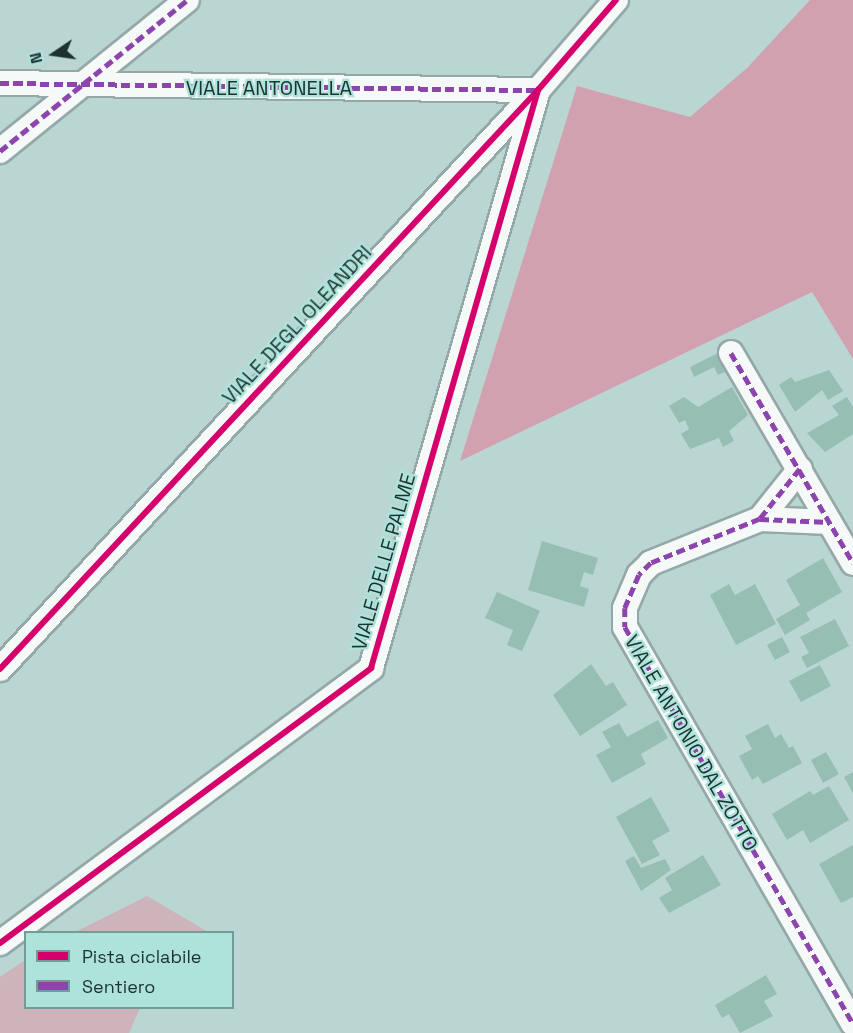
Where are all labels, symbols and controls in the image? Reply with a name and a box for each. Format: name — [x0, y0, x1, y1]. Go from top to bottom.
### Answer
north arrow — [24, 24, 84, 84]
text: N — [25, 51, 47, 66]
street label: VIALE ANTONELLA — [186, 76, 352, 100]
street label: VIALE DEGLI OLEANDRI — [217, 241, 377, 409]
street label: VIALE DELLE PALME — [347, 471, 421, 653]
street label: VIALE ANTONIO DAL ZOTTO — [619, 630, 763, 856]
legend — [24, 931, 234, 1009]
text: Pista ciclabile — [82, 945, 201, 968]
text: Sentiero — [82, 975, 155, 998]

